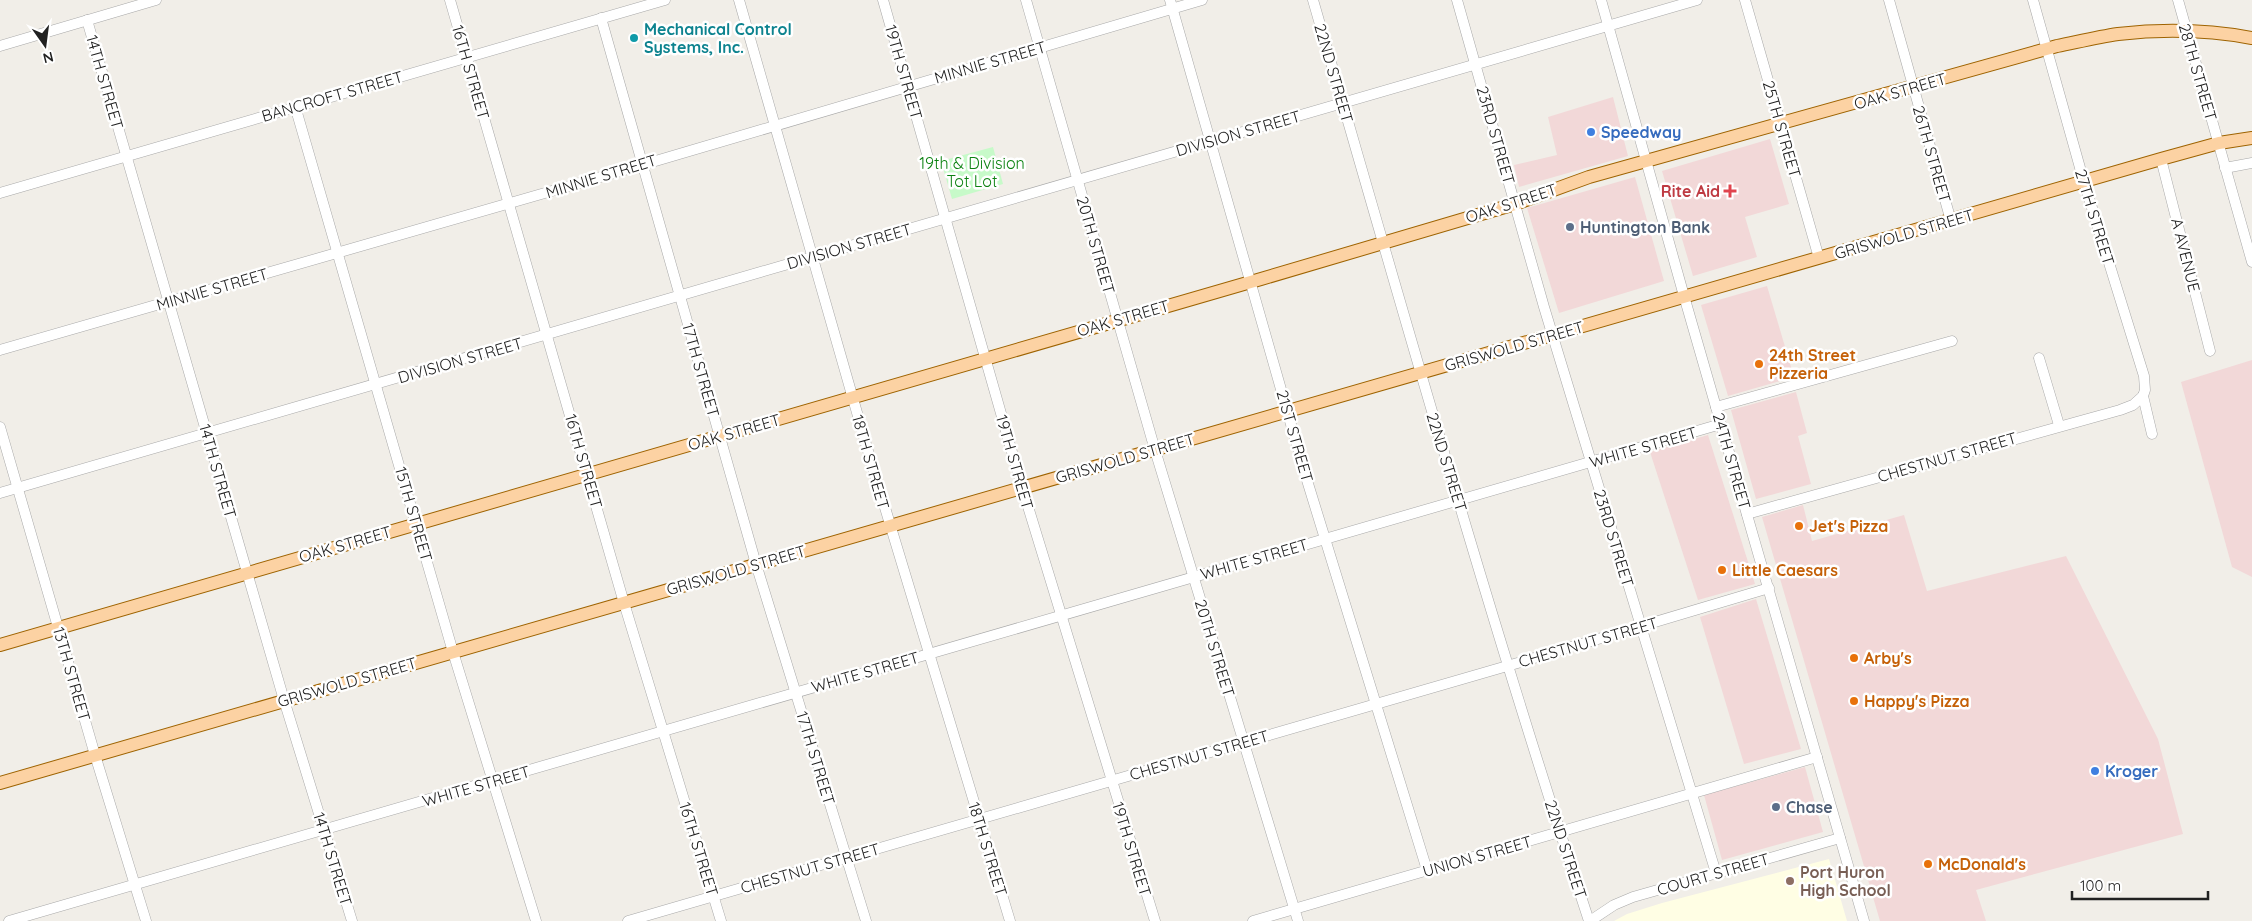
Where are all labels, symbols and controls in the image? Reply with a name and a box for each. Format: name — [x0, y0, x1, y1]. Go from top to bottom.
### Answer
place label: Mechanical Control Systems, Inc. — [644, 19, 792, 57]
north arrow — [20, 20, 70, 70]
street label: 22ND STREET — [1310, 21, 1358, 125]
street label: 28TH STREET — [2175, 21, 2222, 123]
street label: 16TH STREET — [448, 22, 494, 122]
street label: 19TH STREET — [881, 22, 927, 122]
marker: Mechanical Control Systems, Inc. — [628, 32, 640, 44]
street label: 14TH STREET — [82, 33, 128, 132]
street label: MINNIE STREET — [932, 36, 1048, 87]
text: N — [41, 48, 55, 68]
street label: BANCROFT STREET — [259, 66, 405, 126]
street label: OAK STREET — [1852, 68, 1949, 114]
street label: 25TH STREET — [1759, 78, 1806, 180]
street label: 23RD STREET — [1472, 84, 1520, 187]
street label: 26TH STREET — [1909, 103, 1956, 205]
street label: DIVISION STREET — [1173, 106, 1303, 160]
place label: Speedway — [1601, 122, 1681, 142]
marker: Speedway — [1585, 126, 1597, 138]
street label: MINNIE STREET — [543, 149, 659, 202]
park label: 19th & Division Tot Lot — [919, 153, 1025, 191]
street label: 27TH STREET — [2071, 166, 2119, 268]
street label: OAK STREET — [1463, 179, 1560, 227]
place label: Rite Aid — [1661, 181, 1720, 201]
marker: Rite Aid — [1724, 185, 1736, 197]
street label: 20TH STREET — [1072, 194, 1120, 297]
street label: GRISWOLD STREET — [1832, 204, 1976, 263]
street label: A AVENUE — [2167, 216, 2205, 294]
place label: Huntington Bank — [1580, 217, 1710, 237]
street label: DIVISION STREET — [784, 219, 914, 273]
marker: Huntington Bank — [1564, 221, 1576, 233]
street label: MINNIE STREET — [154, 263, 270, 314]
street label: OAK STREET — [1075, 295, 1172, 341]
street label: GRISWOLD STREET — [1442, 316, 1586, 375]
street label: 17TH STREET — [678, 321, 724, 420]
street label: DIVISION STREET — [395, 333, 525, 387]
place label: 24th Street Pizzeria — [1769, 345, 1856, 383]
marker: 24th Street Pizzeria — [1753, 358, 1765, 370]
street label: 21ST STREET — [1272, 388, 1318, 485]
street label: OAK STREET — [686, 409, 783, 455]
street label: 22ND STREET — [1422, 410, 1472, 514]
street label: 24TH STREET — [1709, 410, 1755, 512]
street label: 16TH STREET — [561, 411, 607, 511]
street label: 18TH STREET — [848, 412, 894, 512]
street label: 19TH STREET — [992, 412, 1038, 512]
street label: 14TH STREET — [195, 422, 241, 521]
street label: WHITE STREET — [1587, 422, 1700, 472]
street label: CHESTNUT STREET — [1875, 427, 2019, 486]
street label: GRISWOLD STREET — [1053, 428, 1197, 487]
street label: 15TH STREET — [391, 464, 437, 564]
street label: 23RD STREET — [1590, 487, 1638, 590]
place label: Jet's Pizza — [1809, 516, 1888, 536]
marker: Jet's Pizza — [1793, 520, 1805, 532]
street label: OAK STREET — [297, 521, 394, 567]
street label: WHITE STREET — [1198, 534, 1311, 584]
street label: GRISWOLD STREET — [664, 540, 808, 599]
place label: Little Caesars — [1732, 560, 1838, 580]
marker: Little Caesars — [1716, 564, 1728, 576]
street label: 20TH STREET — [1191, 597, 1239, 699]
street label: CHESTNUT STREET — [1516, 612, 1660, 671]
street label: 13TH STREET — [49, 625, 95, 724]
street label: WHITE STREET — [809, 647, 922, 697]
place label: Arby's — [1864, 648, 1912, 668]
street label: GRISWOLD STREET — [275, 652, 419, 711]
marker: Arby's — [1848, 652, 1860, 664]
place label: Happy's Pizza — [1864, 691, 1970, 711]
marker: Happy's Pizza — [1848, 695, 1860, 707]
street label: 17TH STREET — [792, 709, 840, 808]
street label: CHESTNUT STREET — [1127, 725, 1271, 784]
street label: WHITE STREET — [420, 761, 533, 811]
place label: Kroger — [2105, 761, 2158, 781]
marker: Kroger — [2089, 765, 2101, 777]
street label: 22ND STREET — [1541, 797, 1591, 901]
place label: Chase — [1786, 797, 1833, 817]
street label: 19TH STREET — [1108, 799, 1156, 899]
street label: 16TH STREET — [675, 800, 723, 899]
street label: 18TH STREET — [964, 800, 1012, 899]
marker: Chase — [1770, 801, 1782, 813]
street label: 14TH STREET — [309, 810, 357, 909]
street label: UNION STREET — [1420, 831, 1534, 881]
street label: CHESTNUT STREET — [738, 838, 882, 897]
street label: COURT STREET — [1655, 848, 1772, 900]
place label: McDonald's — [1938, 854, 2026, 874]
marker: McDonald's — [1922, 858, 1934, 870]
place label: Port Huron High School — [1800, 862, 1891, 900]
scale bar — [2072, 868, 2208, 900]
marker: Port Huron High School — [1784, 875, 1796, 887]
text: 100 m — [2080, 876, 2121, 895]

